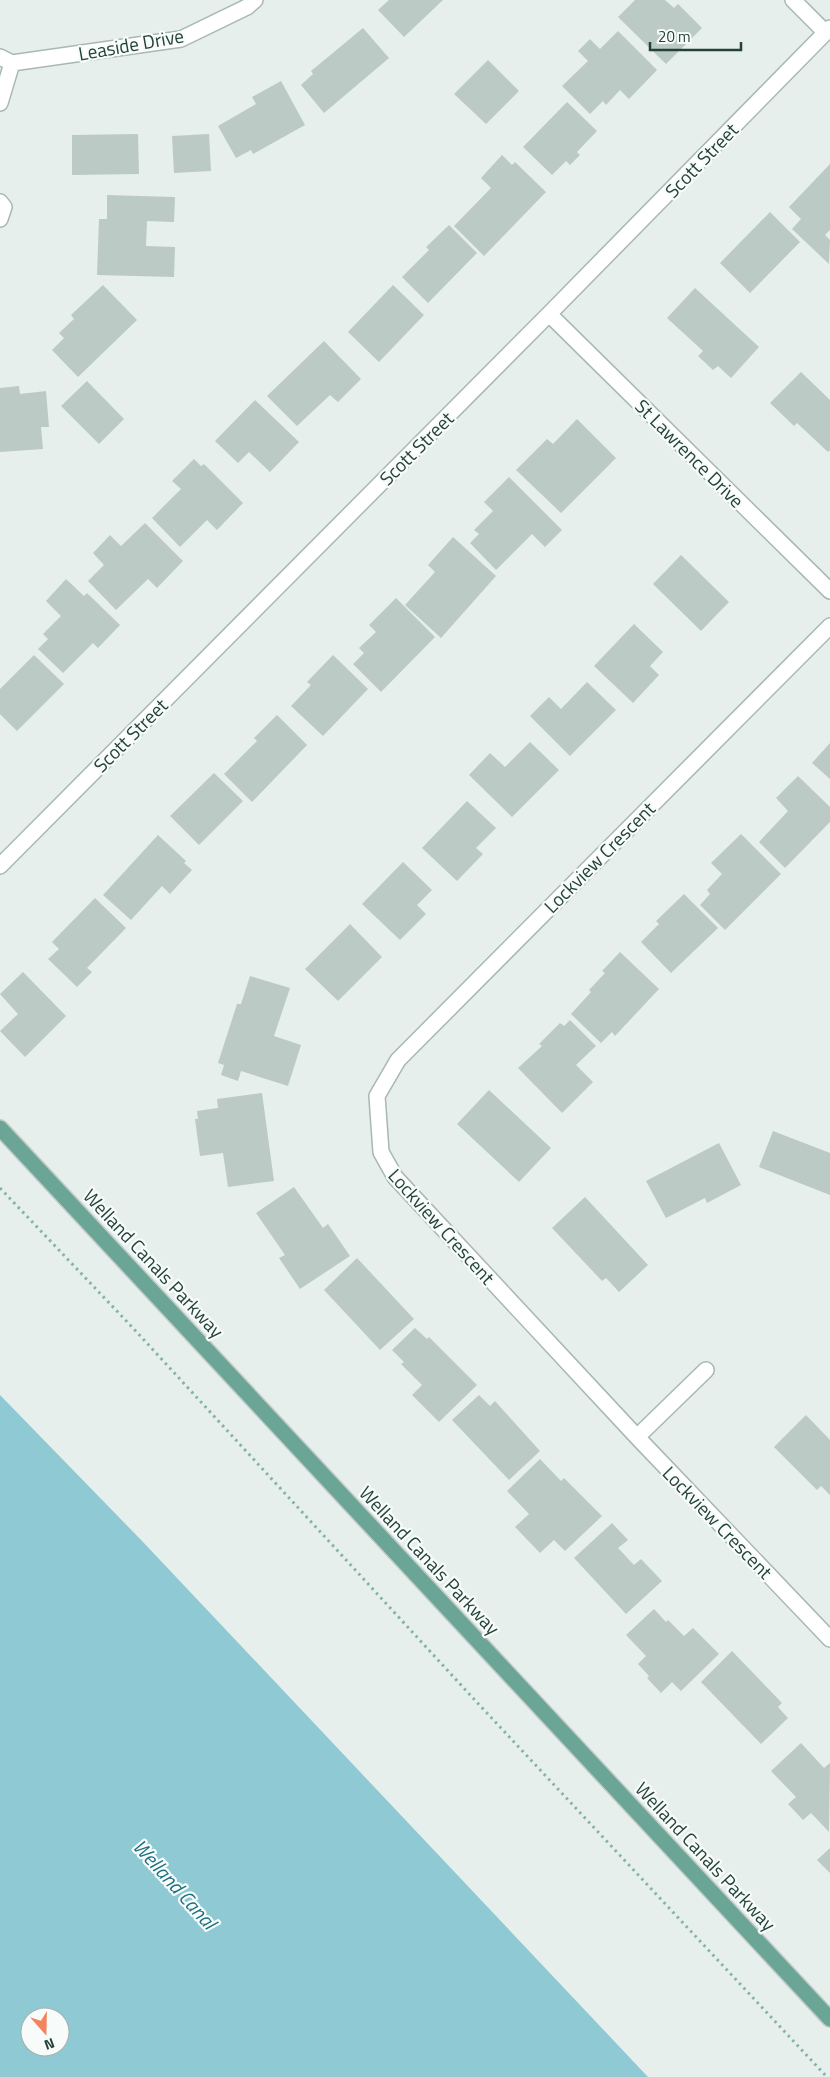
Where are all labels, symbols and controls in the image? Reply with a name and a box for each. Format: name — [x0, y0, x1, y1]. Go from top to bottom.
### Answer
street label: Leaside Drive — [76, 20, 186, 68]
scale bar — [650, 20, 741, 52]
text: 20 m — [658, 25, 691, 48]
street label: Scott Street — [658, 116, 745, 204]
street label: St Lawrence Drive — [629, 392, 751, 514]
street label: Scott Street — [372, 404, 460, 492]
street label: Scott Street — [86, 691, 174, 779]
street label: Lockview Crescent — [537, 794, 662, 919]
street label: Lockview Crescent — [382, 1161, 502, 1291]
street label: Welland Canals Parkway — [77, 1182, 231, 1344]
street label: Lockview Crescent — [656, 1459, 780, 1585]
street label: Welland Canals Parkway — [353, 1479, 507, 1641]
street label: Welland Canals Parkway — [629, 1775, 783, 1937]
water label: Welland Canal — [126, 1832, 226, 1938]
north arrow — [20, 2007, 70, 2057]
text: N — [41, 2033, 58, 2056]

